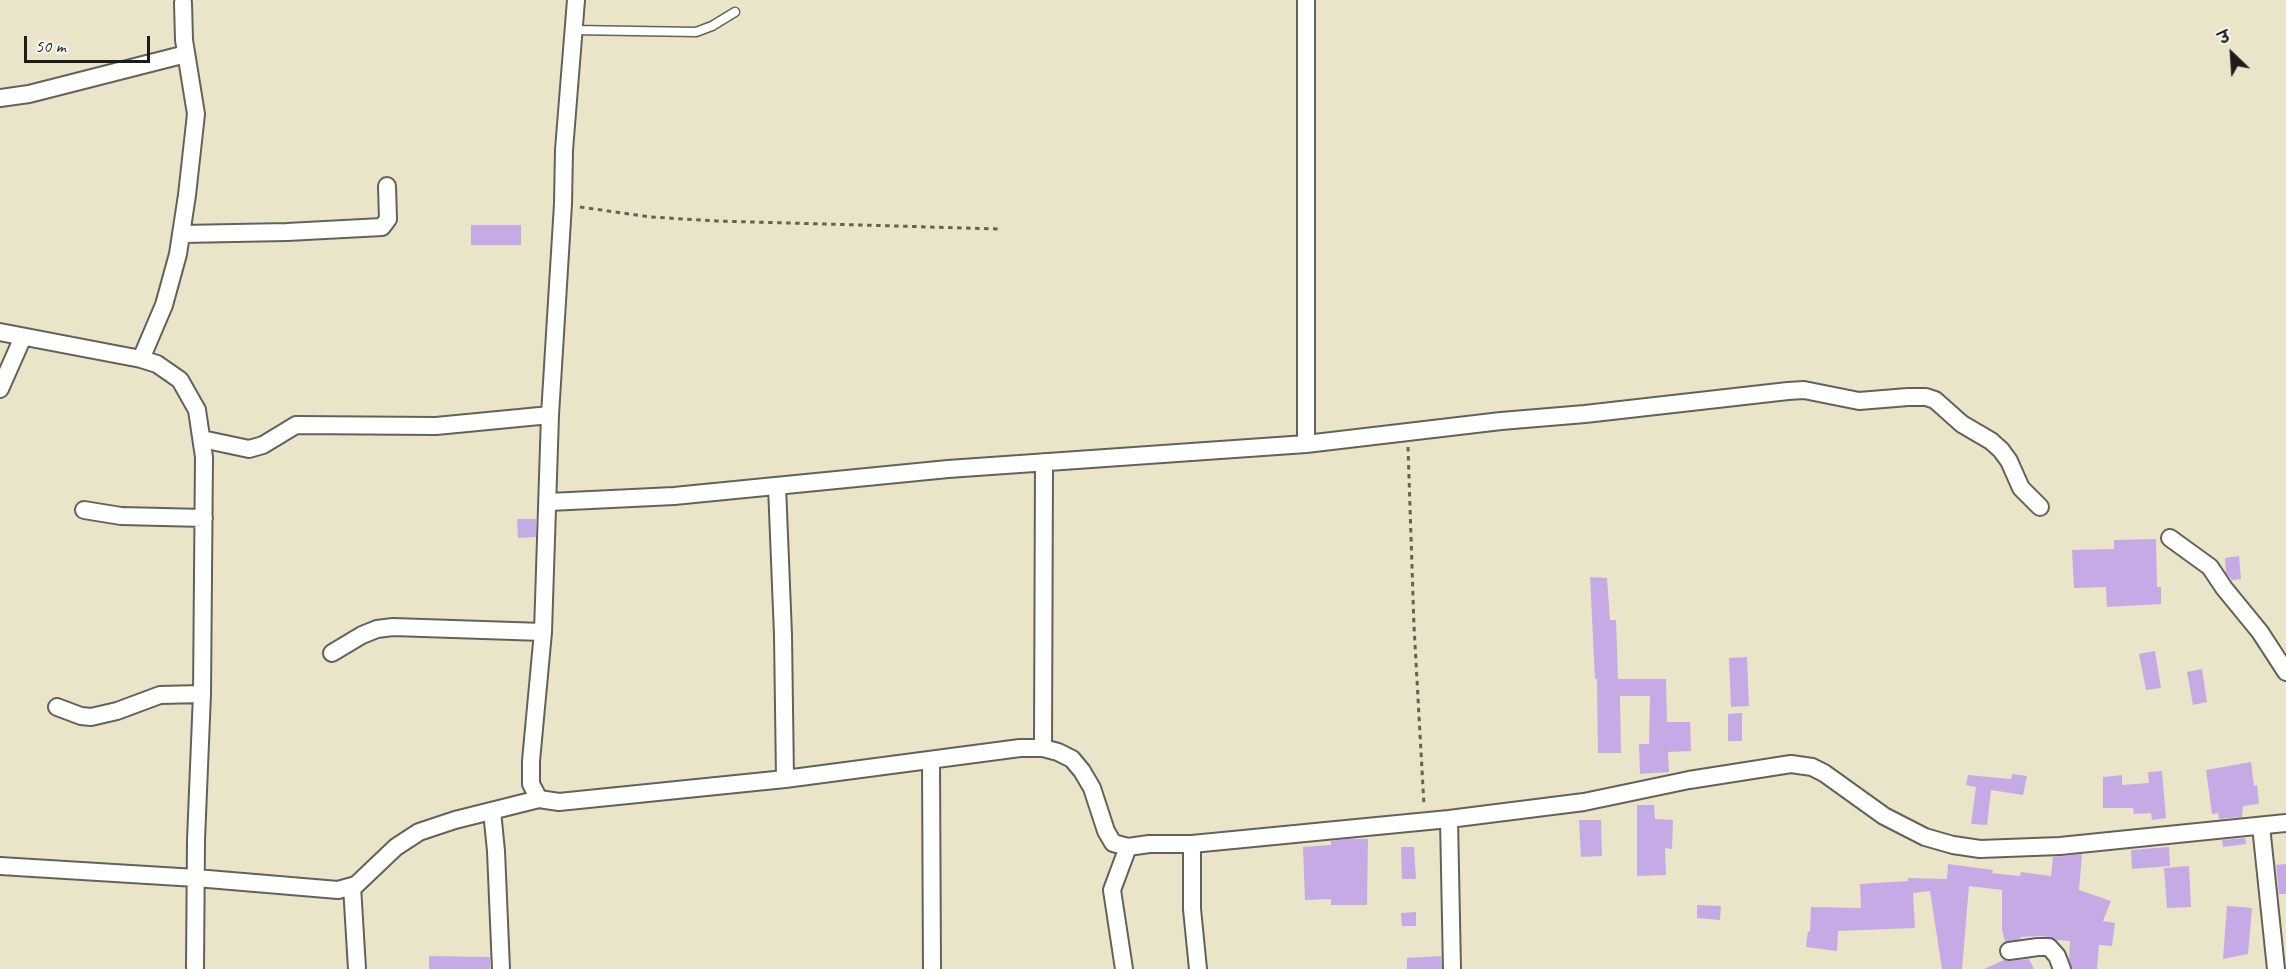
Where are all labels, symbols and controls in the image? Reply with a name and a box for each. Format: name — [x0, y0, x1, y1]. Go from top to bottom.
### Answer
scale bar — [27, 24, 153, 62]
north arrow — [2202, 24, 2262, 84]
text: उ — [2215, 26, 2233, 49]
text: 50 m — [35, 35, 66, 57]

